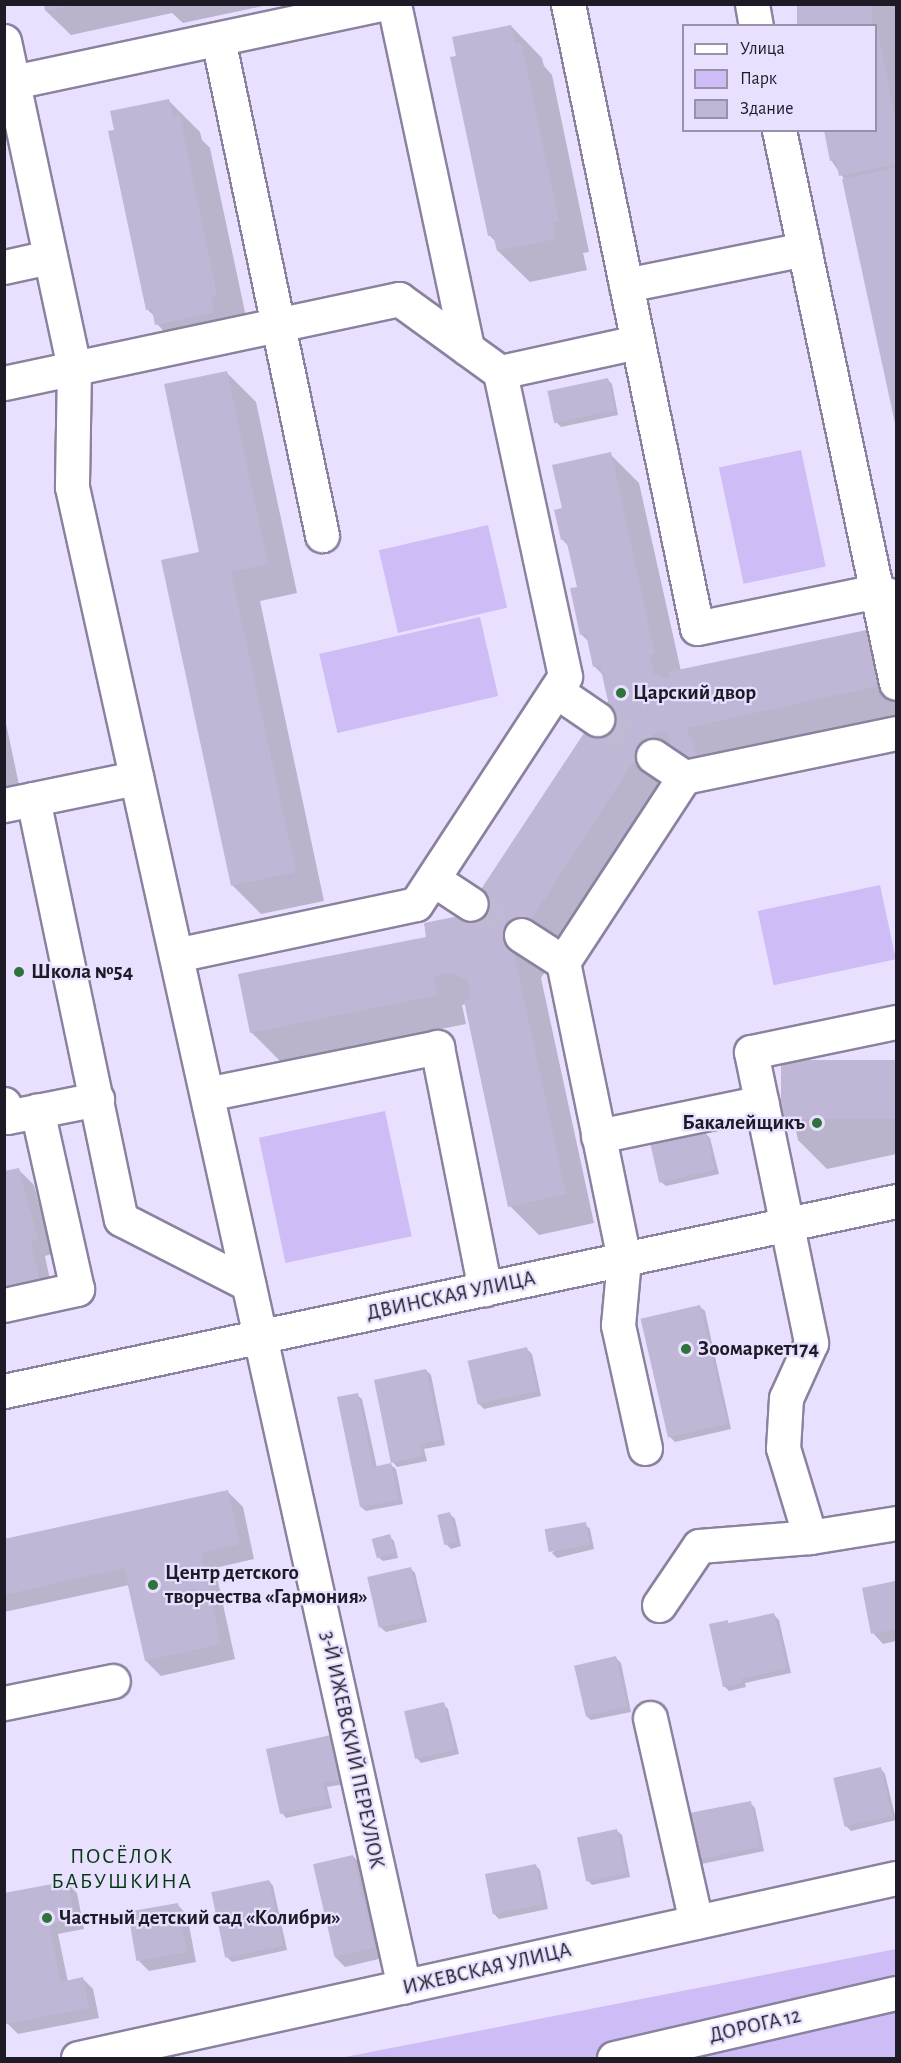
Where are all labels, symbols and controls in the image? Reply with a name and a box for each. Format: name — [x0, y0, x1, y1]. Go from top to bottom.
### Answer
legend — [682, 24, 877, 132]
text: Улица — [740, 40, 785, 58]
text: Парк — [740, 70, 777, 88]
text: Здание — [740, 100, 794, 118]
place label: Царский двор — [633, 680, 756, 706]
marker: Царский двор — [614, 686, 628, 700]
place label: Школа №54 — [31, 959, 133, 985]
marker: Школа №54 — [12, 965, 26, 979]
place label: Бакалейщикъ — [682, 1110, 805, 1136]
marker: Бакалейщикъ — [810, 1116, 824, 1130]
street label: ДВИНСКАЯ УЛИЦА — [364, 1266, 538, 1326]
place label: Зоомаркет174 — [698, 1336, 819, 1362]
marker: Зоомаркет174 — [679, 1342, 693, 1356]
place label: Центр детского творчества «Гармония» — [165, 1560, 368, 1610]
marker: Центр детского творчества «Гармония» — [146, 1578, 160, 1592]
street label: 3-Й ИЖЕВСКИЙ ПЕРЕУЛОК — [315, 1629, 389, 1871]
district label: ПОСЁЛОК БАБУШКИНА — [51, 1843, 193, 1894]
place label: Частный детский сад «Колибри» — [59, 1905, 341, 1931]
marker: Частный детский сад «Колибри» — [40, 1911, 54, 1925]
street label: ИЖЕВСКАЯ УЛИЦА — [400, 1937, 574, 2001]
street label: ДОРОГА 12 — [707, 2003, 803, 2049]

